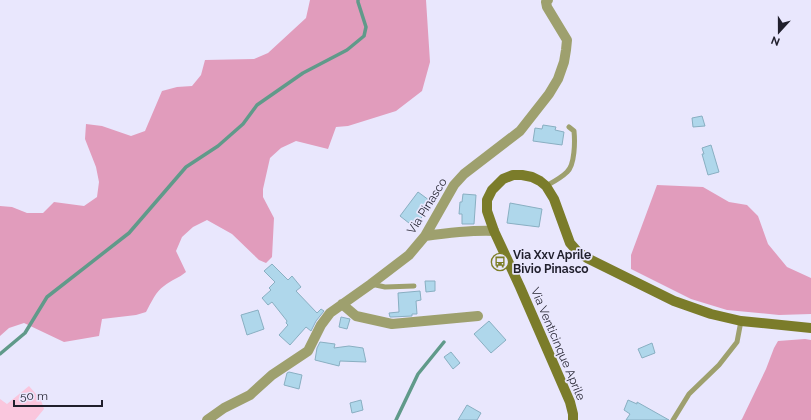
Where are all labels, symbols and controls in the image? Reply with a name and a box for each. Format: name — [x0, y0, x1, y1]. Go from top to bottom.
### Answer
north arrow — [759, 12, 799, 52]
text: N — [769, 33, 782, 48]
street label: Via Pinasco — [404, 175, 450, 237]
place label: Via Xxv Aprile Bivio Pinasco — [513, 248, 591, 276]
bus stop icon: Via Xxv Aprile Bivio Pinasco — [490, 252, 510, 272]
street label: Via Venticinque Aprile — [528, 286, 588, 402]
scale bar — [14, 382, 102, 408]
text: 50 m — [20, 389, 48, 403]

